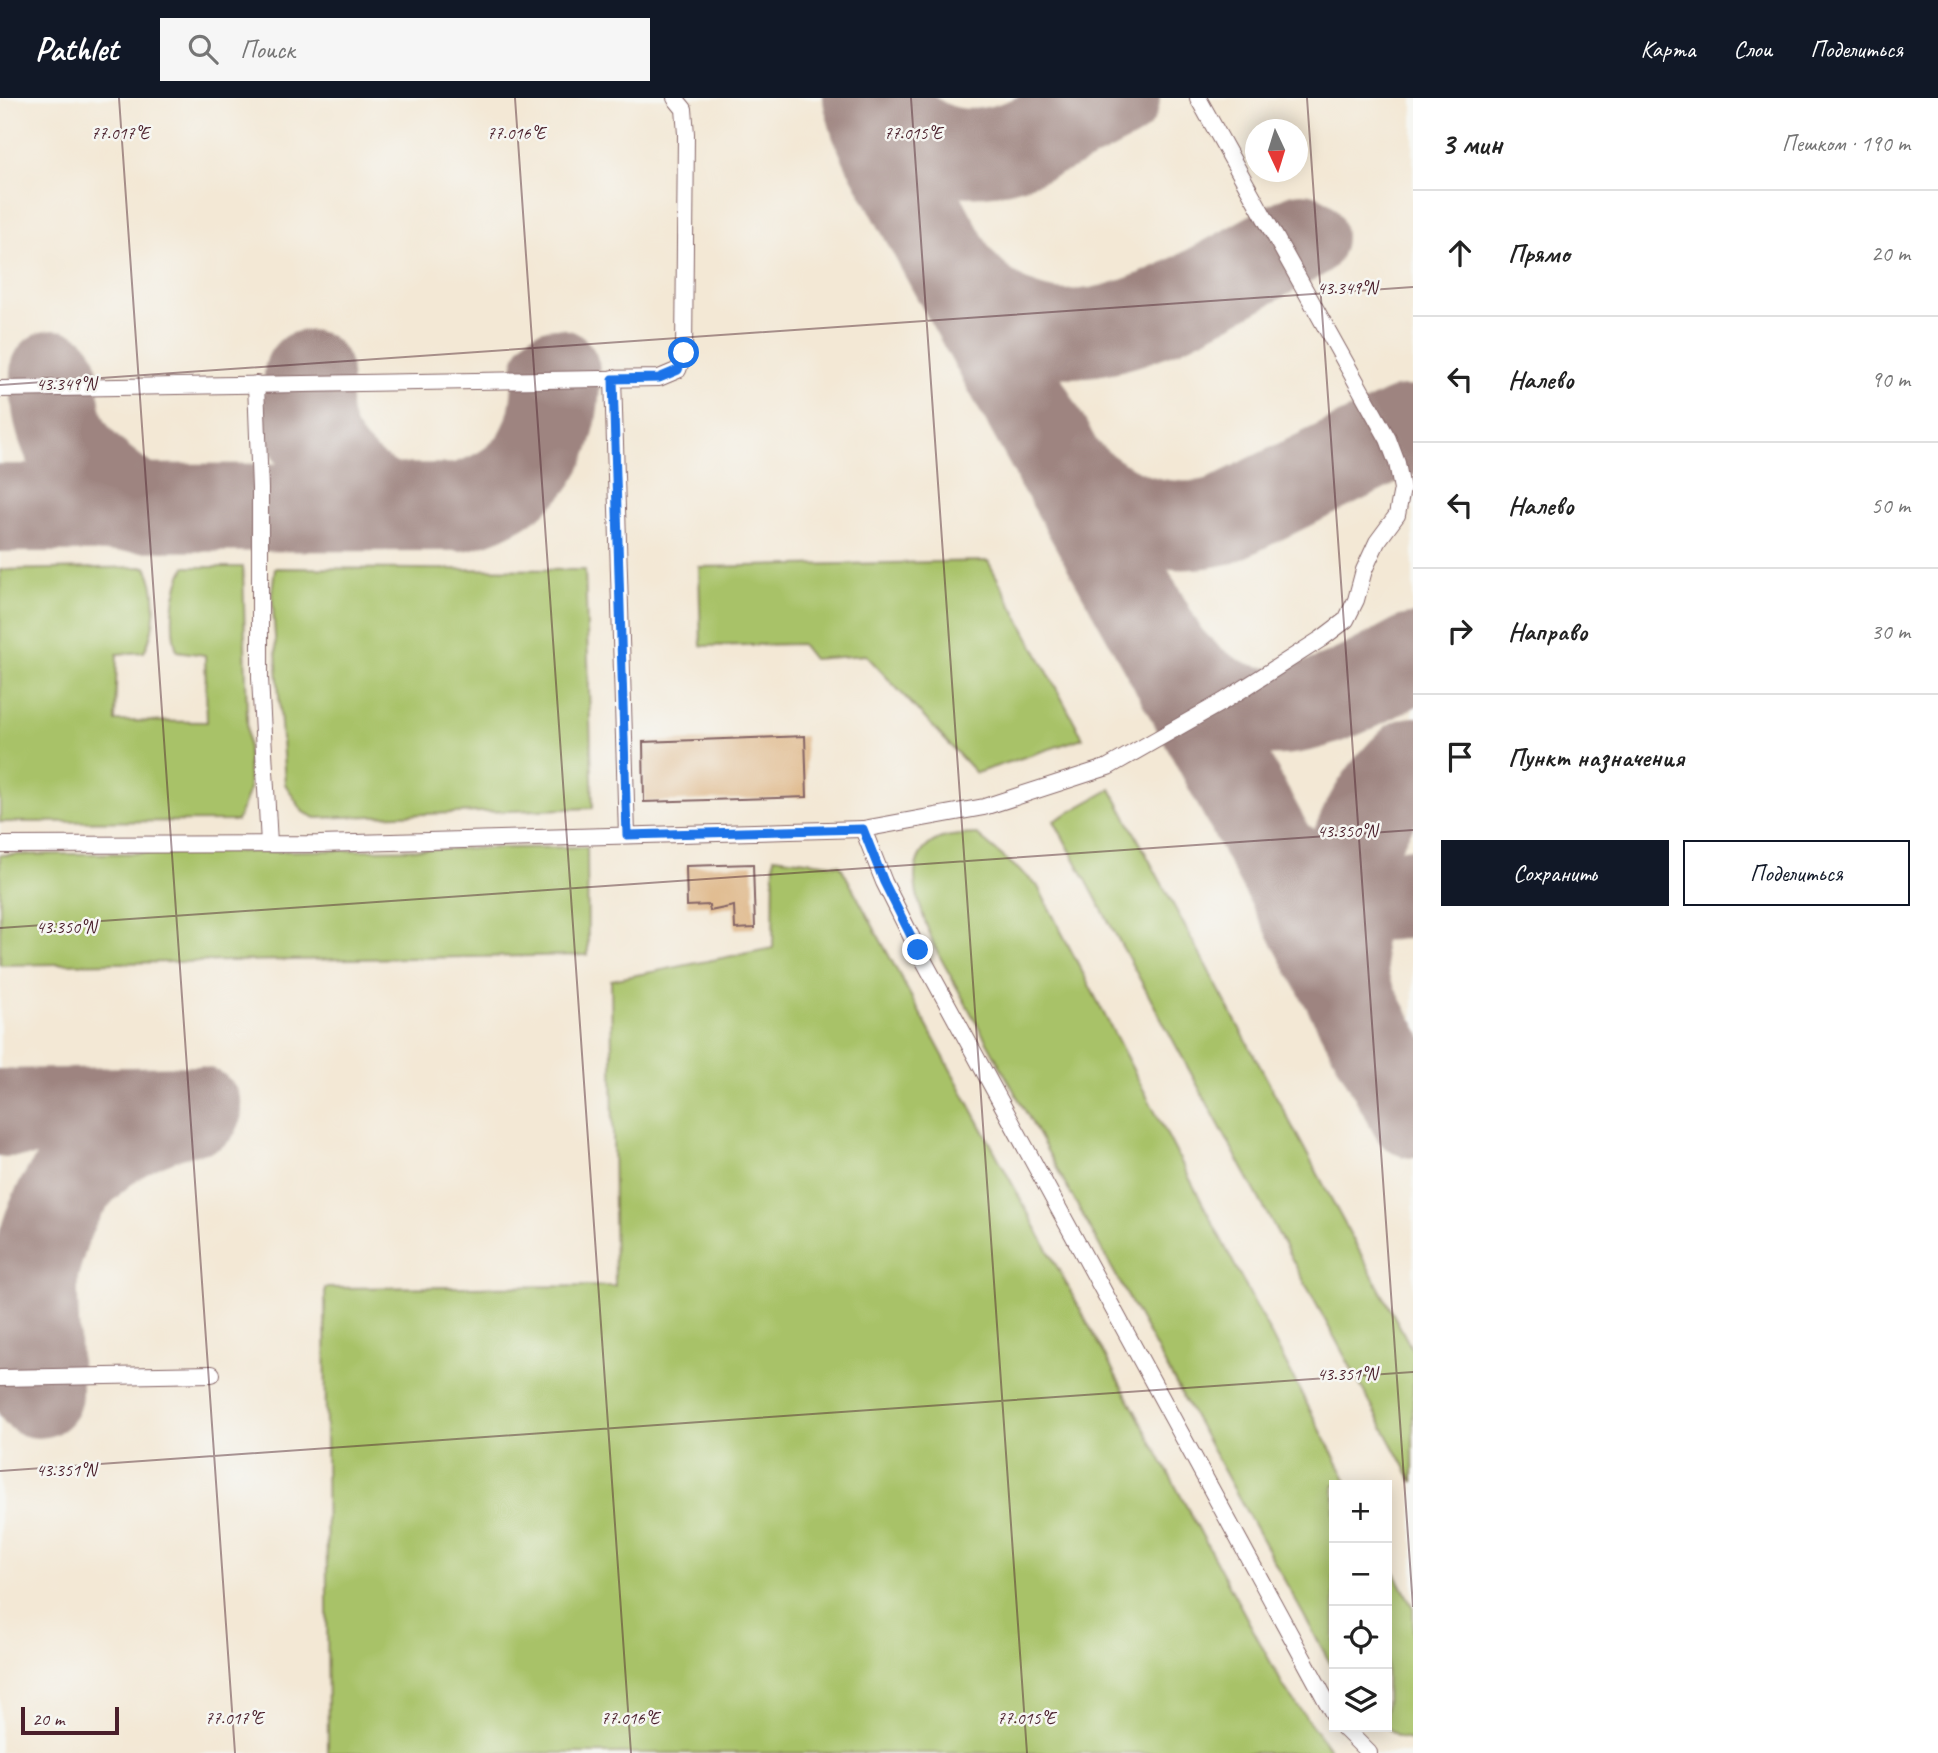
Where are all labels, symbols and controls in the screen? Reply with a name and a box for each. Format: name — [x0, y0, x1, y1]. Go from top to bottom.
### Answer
search box — [160, 18, 650, 81]
text: Pathlet — [35, 28, 118, 70]
icon: search — [184, 30, 222, 68]
text: Поиск — [240, 33, 295, 66]
text: Карта — [1641, 34, 1695, 64]
text: Слои — [1733, 34, 1772, 64]
text: Поделиться — [1810, 34, 1903, 64]
north arrow — [1245, 119, 1308, 182]
text: 77.017°E — [91, 122, 152, 144]
text: 77.016°E — [487, 122, 548, 144]
text: 77.015°E — [884, 122, 945, 144]
text: 3 мин — [1441, 125, 1502, 163]
text: Пешком · 190 m — [1782, 129, 1910, 158]
icon: ahead — [1441, 234, 1479, 272]
text: Прямо — [1508, 237, 1570, 270]
text: 20 m — [1871, 239, 1910, 268]
text: 43.349°N — [1317, 277, 1380, 299]
route start — [668, 337, 699, 368]
icon: left — [1441, 360, 1479, 398]
text: Налево — [1508, 363, 1574, 396]
text: 90 m — [1871, 365, 1910, 394]
text: 43.349°N — [36, 373, 99, 395]
icon: left — [1441, 486, 1479, 524]
text: Налево — [1508, 489, 1574, 522]
text: 50 m — [1871, 491, 1910, 520]
icon: right — [1441, 612, 1479, 650]
text: Направо — [1508, 615, 1587, 648]
text: 30 m — [1871, 617, 1910, 646]
icon: arrive — [1441, 738, 1479, 776]
text: Пункт назначения — [1508, 741, 1684, 774]
text: 43.350°N — [1317, 820, 1380, 842]
button: Сохранить — [1441, 840, 1669, 906]
button: Поделиться — [1683, 840, 1910, 906]
text: 43.350°N — [36, 916, 99, 938]
route end — [902, 934, 933, 965]
text: 43.351°N — [1317, 1363, 1380, 1385]
text: 43.351°N — [36, 1459, 99, 1481]
map controls — [1329, 1480, 1392, 1732]
button: + — [1329, 1480, 1392, 1543]
button: − — [1329, 1543, 1392, 1606]
button: locate — [1329, 1606, 1392, 1669]
button: layers — [1329, 1669, 1392, 1732]
scale bar — [21, 1704, 119, 1736]
text: 20 m — [32, 1707, 64, 1731]
text: 77.017°E — [205, 1707, 266, 1729]
text: 77.016°E — [601, 1707, 662, 1729]
text: 77.015°E — [997, 1707, 1058, 1729]

